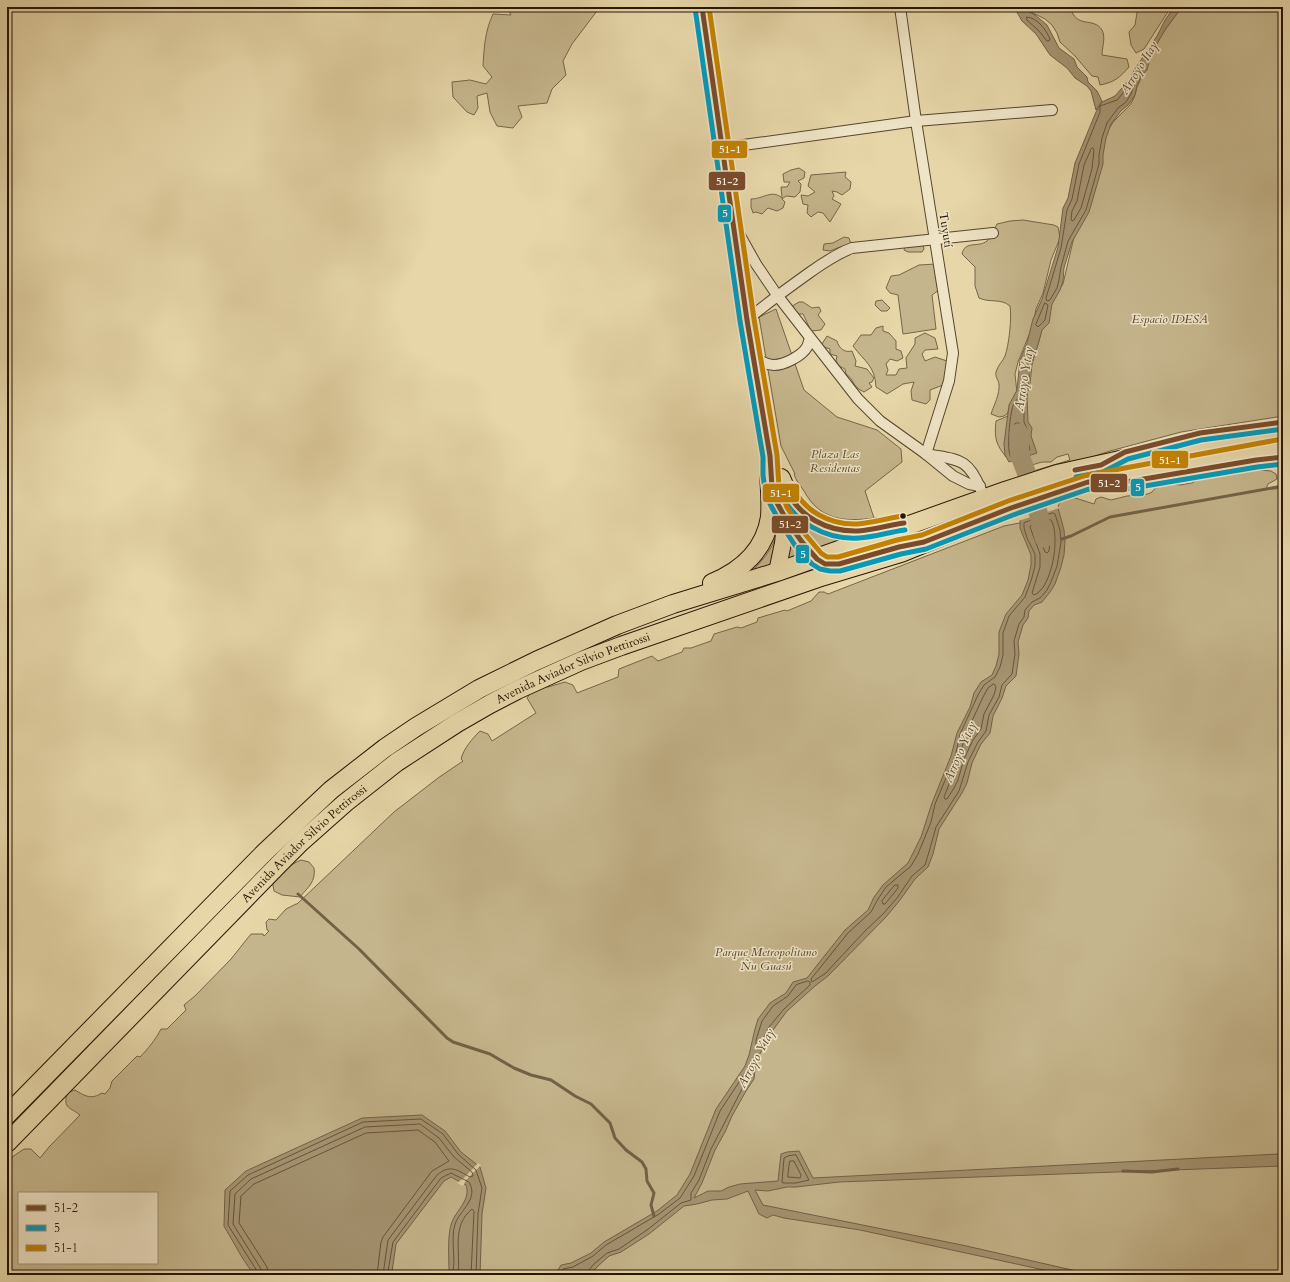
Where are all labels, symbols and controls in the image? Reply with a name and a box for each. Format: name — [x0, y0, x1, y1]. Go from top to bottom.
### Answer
water label: Arroyo Itay — [1115, 37, 1163, 99]
line badge: 51-1 — [711, 140, 748, 159]
text: 51-1 — [719, 142, 741, 157]
line badge: 51-2 — [708, 171, 746, 191]
text: 51-2 — [716, 174, 738, 189]
line badge: 5 — [717, 204, 732, 223]
text: 5 — [722, 206, 728, 221]
street label: Tuyutí — [935, 211, 957, 249]
park label: Espacio IDESA — [1132, 311, 1208, 327]
water label: Arroyo Ytay — [1010, 345, 1038, 414]
park label: Plaza Las Residentas — [810, 446, 860, 476]
line badge: 51-1 — [1151, 450, 1189, 469]
text: 51-1 — [1159, 453, 1181, 468]
line badge: 51-2 — [1090, 473, 1128, 493]
text: 51-2 — [1098, 476, 1120, 491]
line badge: 5 — [1130, 478, 1145, 497]
text: 5 — [1135, 480, 1141, 495]
line badge: 51-1 — [762, 483, 800, 503]
text: 51-1 — [770, 486, 792, 501]
unlabelled marker — [898, 511, 908, 521]
line badge: 51-2 — [771, 515, 809, 534]
text: 51-2 — [779, 517, 801, 532]
line badge: 5 — [795, 544, 810, 564]
text: 5 — [800, 547, 806, 562]
street label: Avenida Aviador Silvio Pettirossi — [493, 628, 653, 708]
water label: Arroyo Ytay — [939, 718, 981, 786]
street label: Avenida Aviador Silvio Pettirossi — [238, 780, 371, 906]
park label: Parque Metropolitano Ñu Guasú — [715, 944, 817, 974]
water label: Arroyo Ytay — [732, 1024, 780, 1092]
legend — [18, 1192, 158, 1264]
text: 51-2 — [54, 1200, 78, 1216]
text: 5 — [54, 1220, 60, 1236]
text: 51-1 — [54, 1240, 78, 1256]

